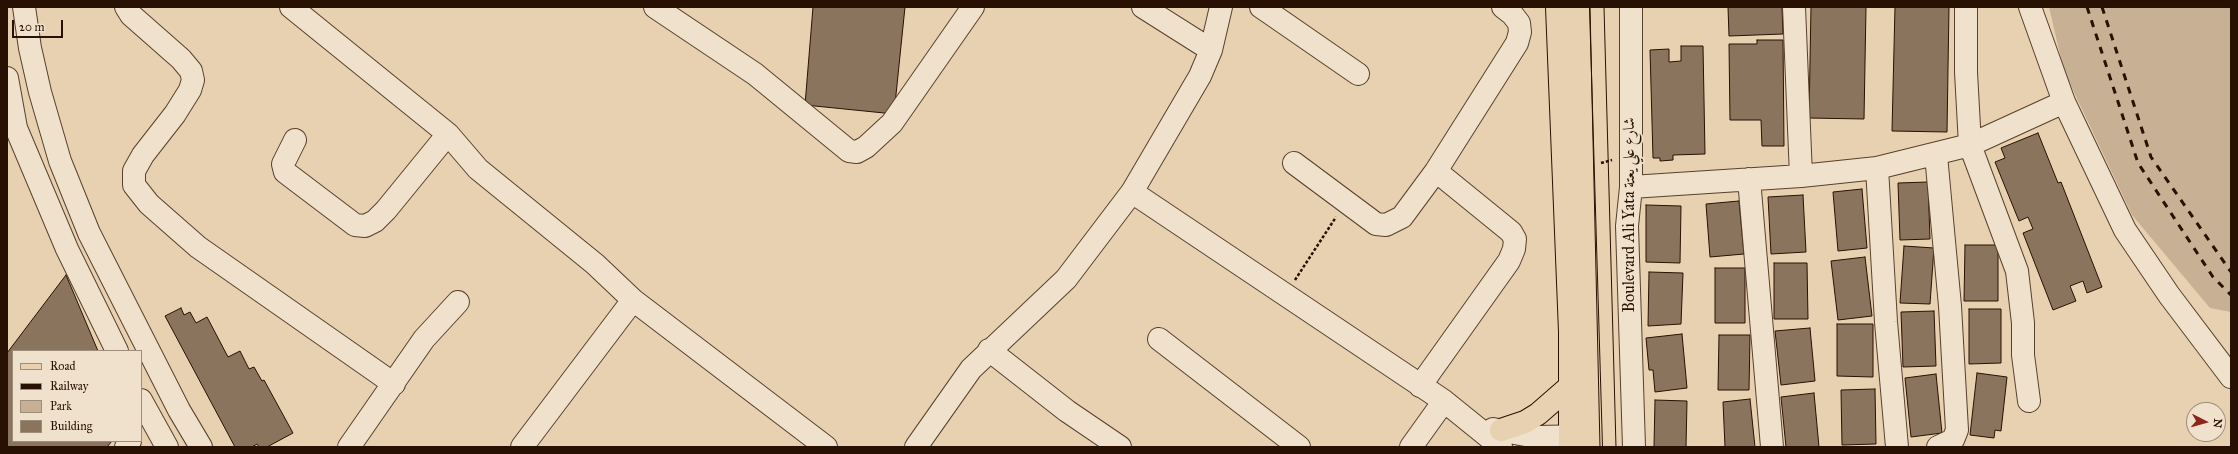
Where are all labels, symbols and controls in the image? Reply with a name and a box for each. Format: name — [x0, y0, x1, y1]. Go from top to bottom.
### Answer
scale bar — [14, 12, 65, 38]
text: 20 m — [19, 20, 45, 34]
street label: Boulevard Ali Yata شارع علي يعتة — [1620, 117, 1640, 313]
legend — [12, 350, 142, 442]
text: Road — [50, 359, 76, 373]
text: Railway — [50, 379, 88, 393]
text: Park — [50, 399, 72, 413]
north arrow — [2186, 402, 2226, 442]
text: N — [2210, 418, 2224, 429]
text: Building — [50, 419, 92, 433]

